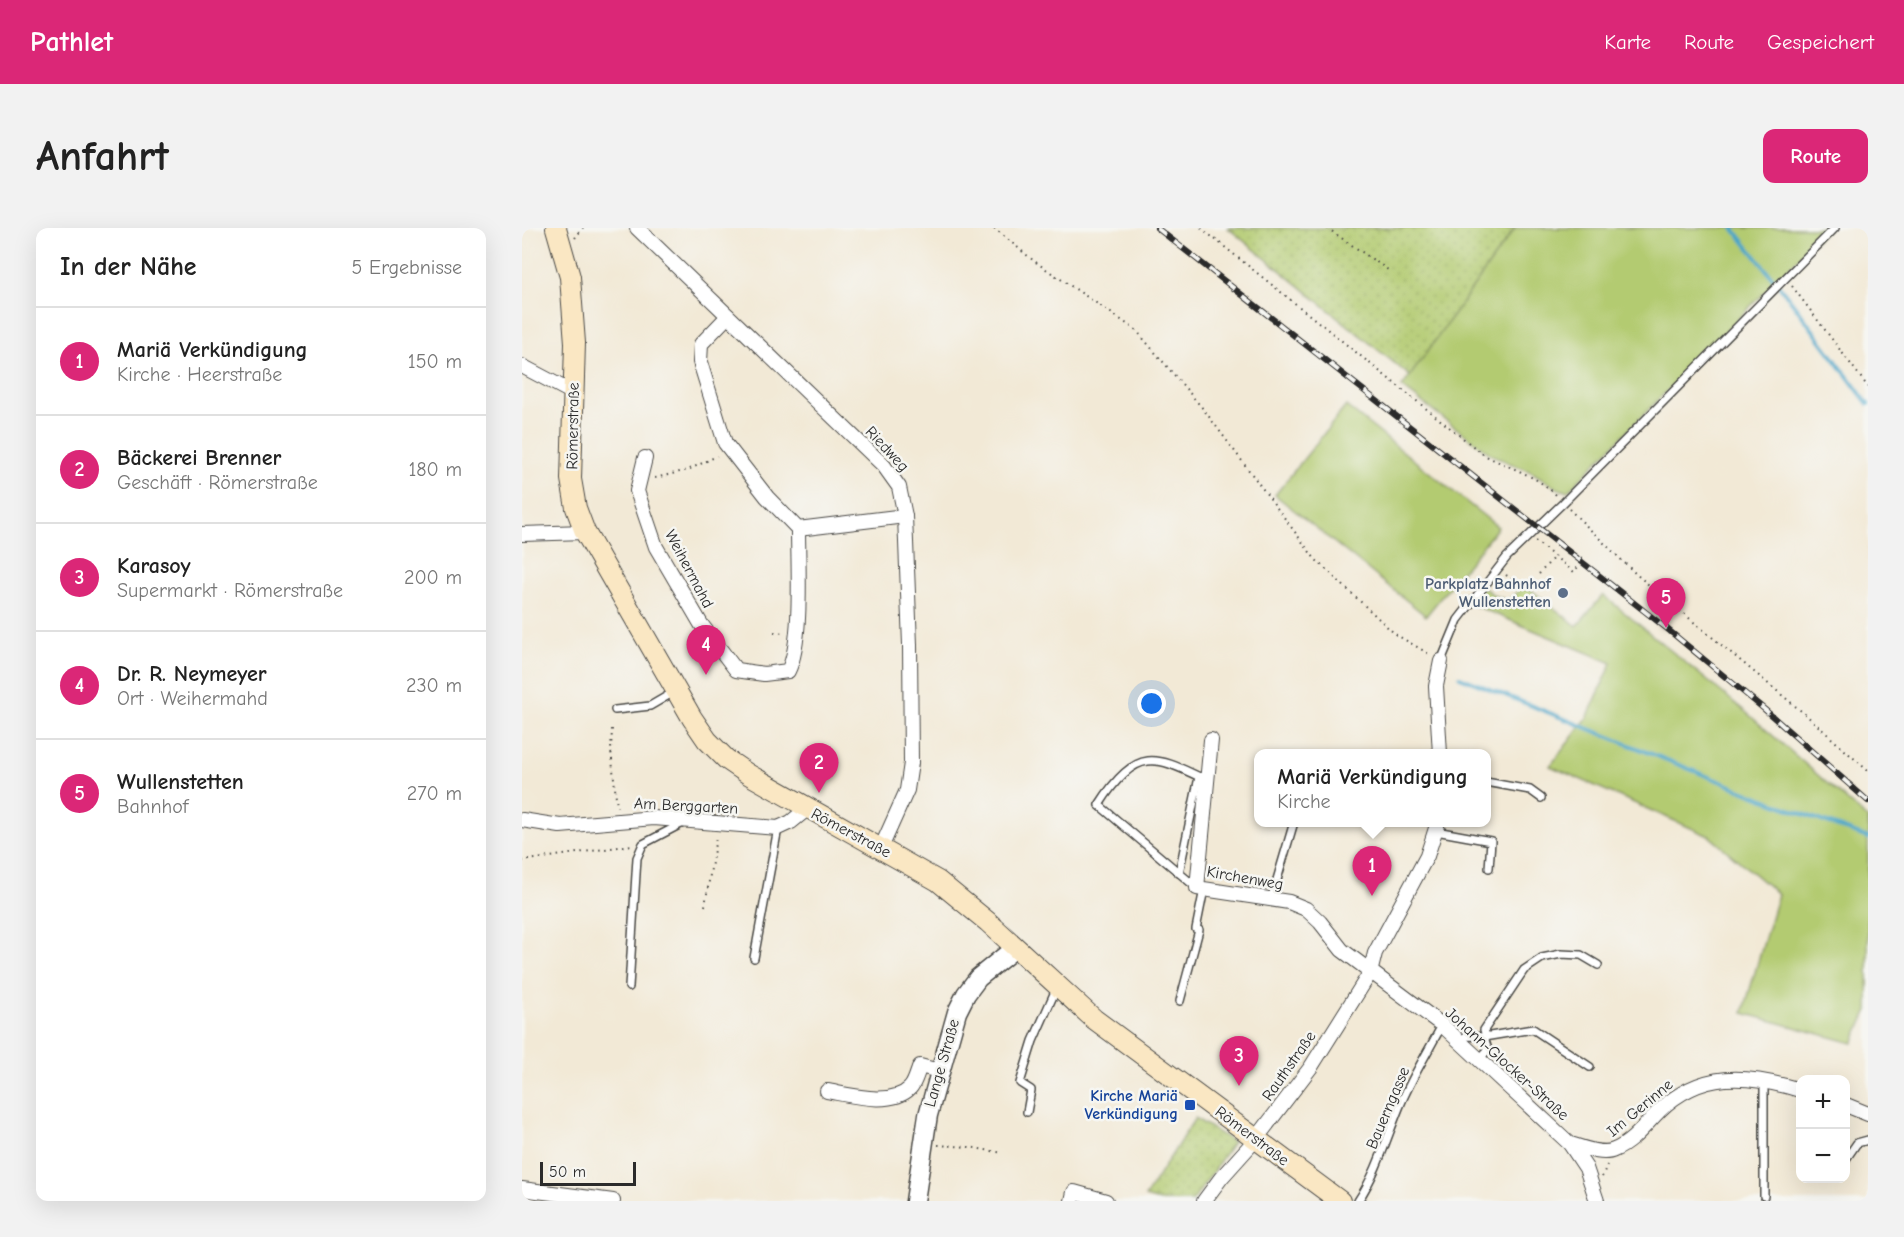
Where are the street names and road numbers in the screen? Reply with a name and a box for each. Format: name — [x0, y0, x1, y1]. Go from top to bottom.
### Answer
street label: Römerstraße — [563, 382, 583, 470]
street label: Riedweg — [862, 423, 912, 475]
street label: Weihermahd — [661, 527, 717, 611]
street label: Am Berggarten — [633, 794, 739, 818]
street label: Römerstraße — [808, 805, 894, 861]
street label: Kirchenweg — [1205, 862, 1285, 894]
street label: Johann-Glocker-Straße — [1442, 1004, 1572, 1124]
street label: Lange Straße — [921, 1017, 963, 1109]
street label: Rauthstraße — [1258, 1028, 1320, 1104]
street label: Bauerngasse — [1363, 1064, 1413, 1152]
street label: Im Gerinne — [1604, 1075, 1676, 1141]
street label: Römerstraße — [1212, 1103, 1292, 1169]

